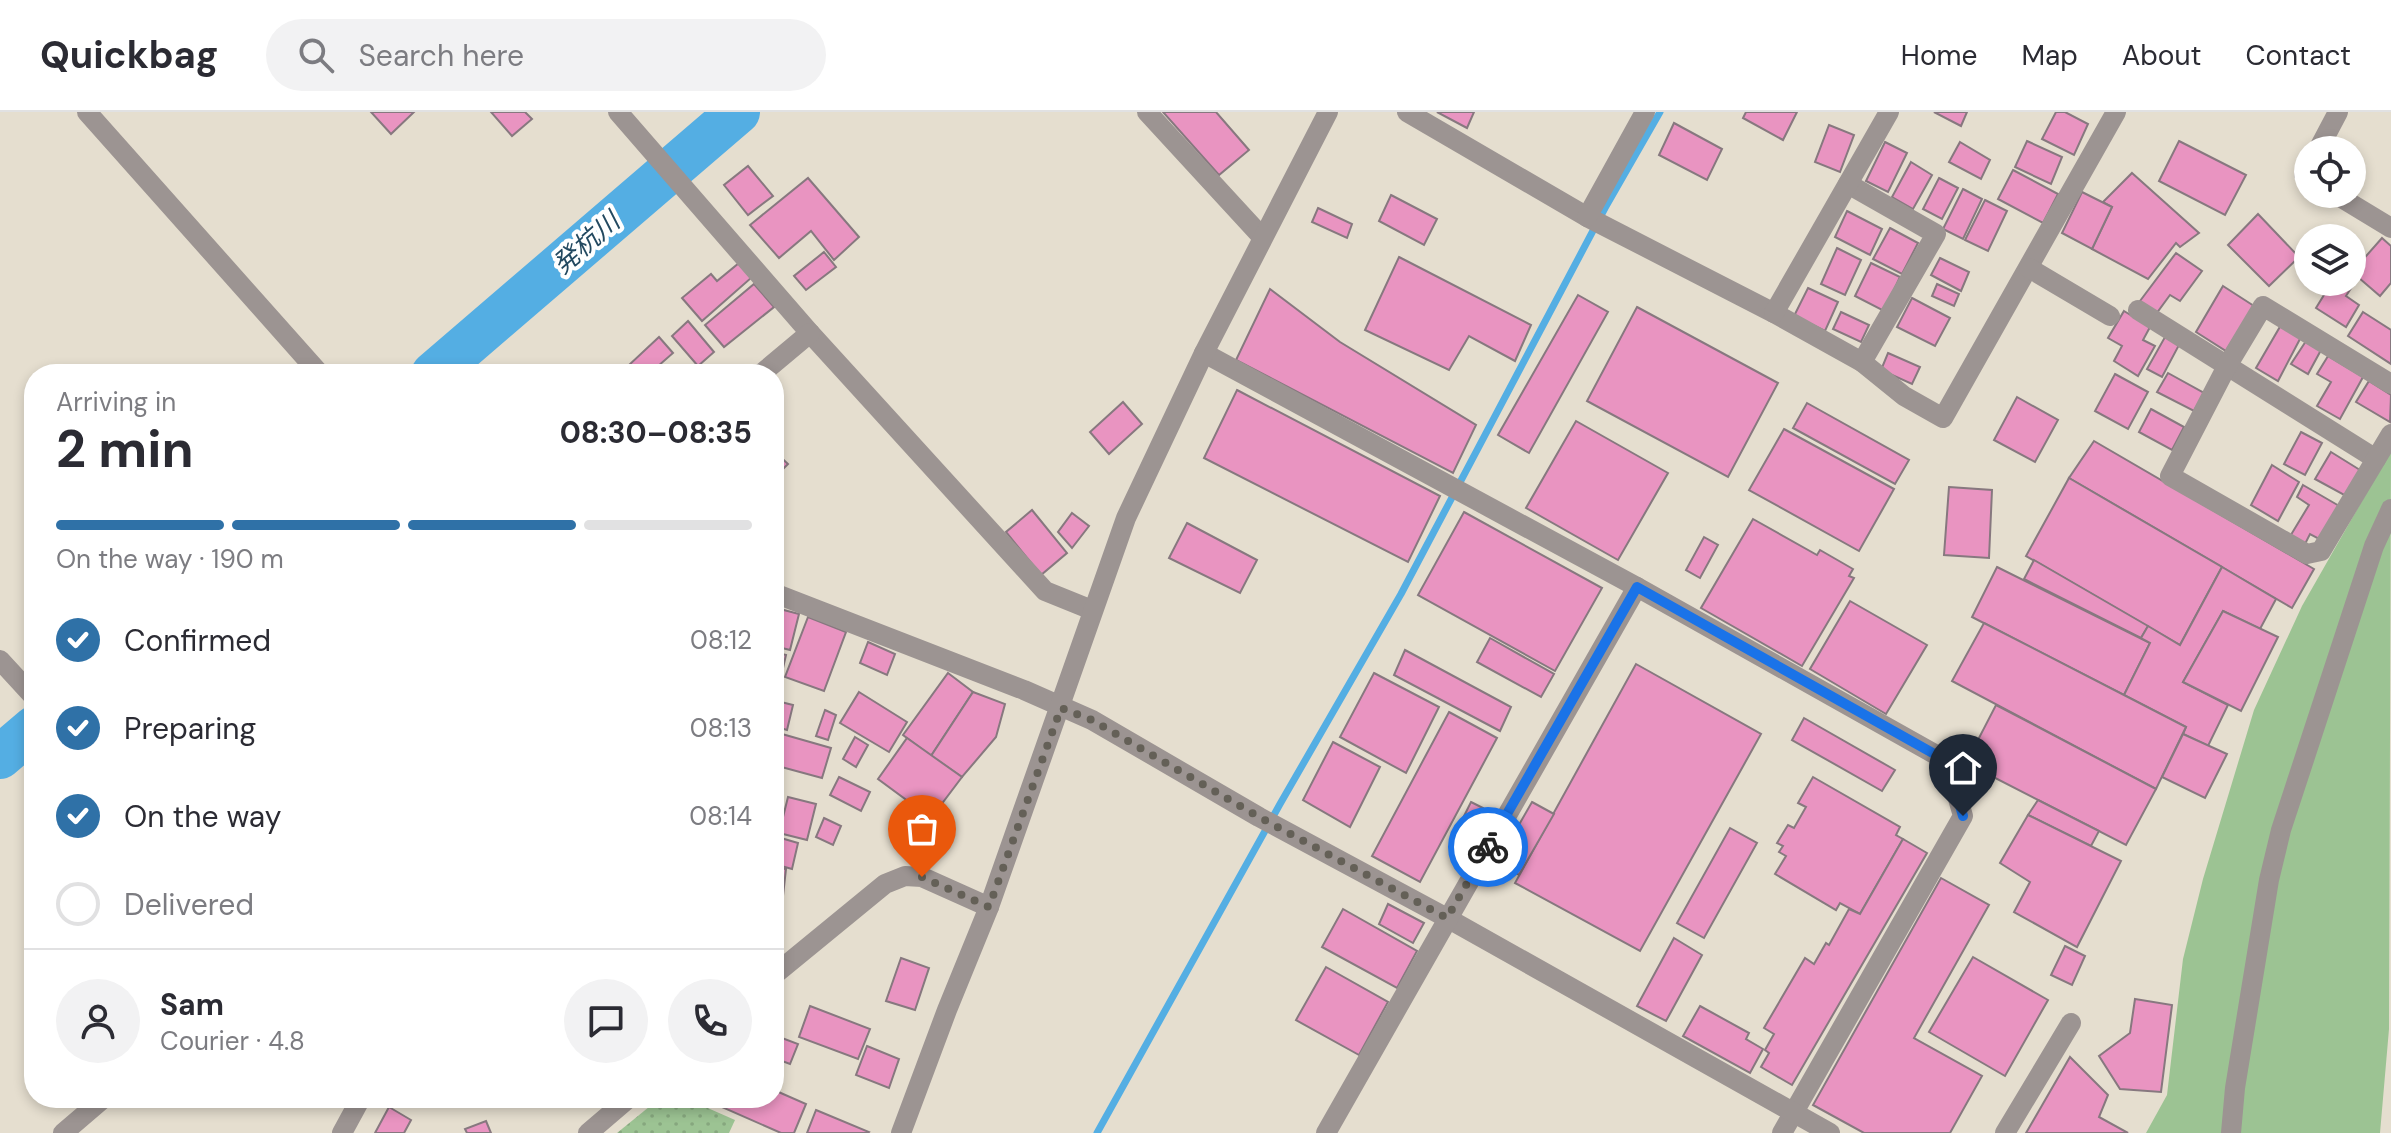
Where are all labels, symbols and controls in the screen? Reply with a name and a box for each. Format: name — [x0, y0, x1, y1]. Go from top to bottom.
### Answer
search box — [266, 19, 826, 91]
text: Quickbag — [40, 30, 218, 80]
icon: search — [294, 33, 338, 77]
text: Search here — [358, 36, 524, 75]
text: Home — [1901, 37, 1977, 74]
text: Map — [2021, 37, 2078, 74]
text: About — [2122, 37, 2201, 74]
text: Contact — [2245, 37, 2351, 74]
map controls — [2294, 136, 2366, 296]
button: locate — [2294, 136, 2366, 208]
water label: 発杭川 — [545, 203, 629, 281]
button: layers — [2294, 224, 2366, 296]
text: Arriving in — [56, 385, 176, 419]
text: 08:30–08:35 — [560, 413, 752, 452]
text: 2 min — [56, 415, 194, 483]
text: On the way · 190 m — [56, 542, 284, 576]
icon: check — [56, 618, 100, 662]
text: Confirmed — [124, 621, 271, 660]
text: 08:12 — [690, 623, 752, 657]
icon: check — [56, 706, 100, 750]
text: Preparing — [124, 709, 256, 748]
text: 08:13 — [690, 711, 752, 745]
pin — [1929, 734, 1997, 816]
icon: home — [1941, 746, 1985, 790]
icon: check — [56, 794, 100, 838]
pin — [888, 795, 956, 877]
text: On the way — [124, 797, 281, 836]
text: 08:14 — [689, 799, 752, 833]
icon: bag — [900, 807, 944, 851]
courier — [1448, 807, 1528, 887]
icon: bike — [1466, 825, 1510, 869]
text: Delivered — [124, 885, 254, 924]
button: person — [56, 979, 140, 1063]
button: chat — [564, 979, 648, 1063]
button: phone — [668, 979, 752, 1063]
text: Sam — [160, 985, 224, 1024]
text: Courier · 4.8 — [160, 1024, 305, 1058]

